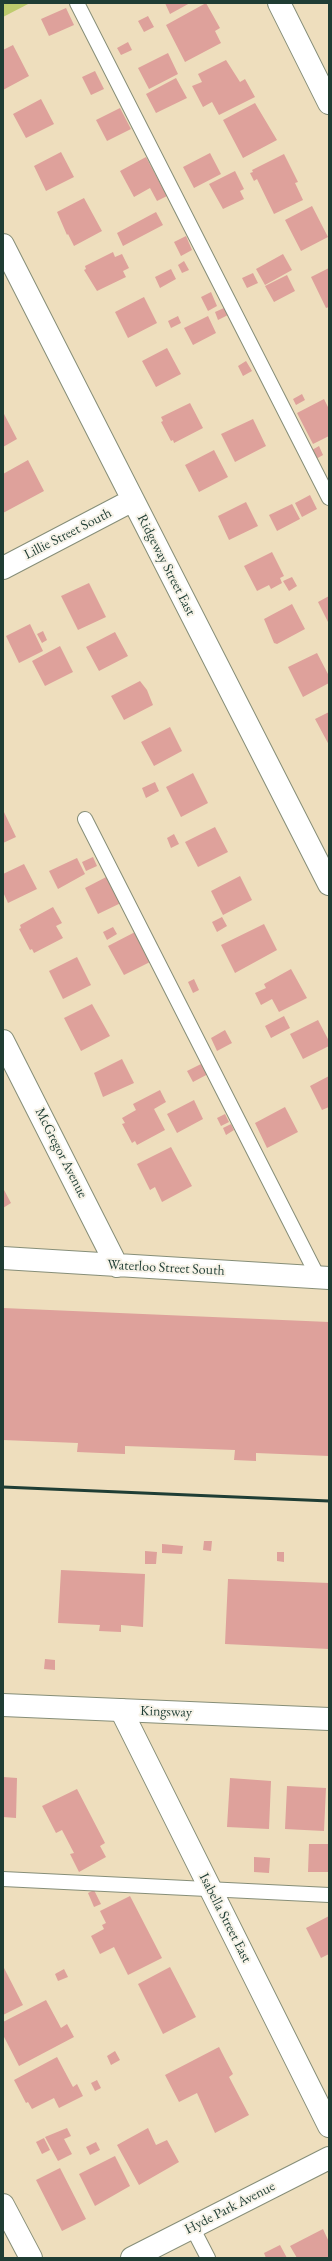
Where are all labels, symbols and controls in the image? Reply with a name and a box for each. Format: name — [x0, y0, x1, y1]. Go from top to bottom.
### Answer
street label: Lillie Street South — [21, 505, 115, 563]
street label: Ridgeway Street East — [133, 512, 199, 618]
street label: McGregor Avenue — [31, 1105, 91, 1201]
street label: Waterloo Street South — [107, 1257, 225, 1279]
street label: Kingsway — [140, 1703, 192, 1721]
street label: Isabella Street East — [195, 1870, 255, 1966]
street label: Hyde Park Avenue — [182, 2178, 278, 2238]

